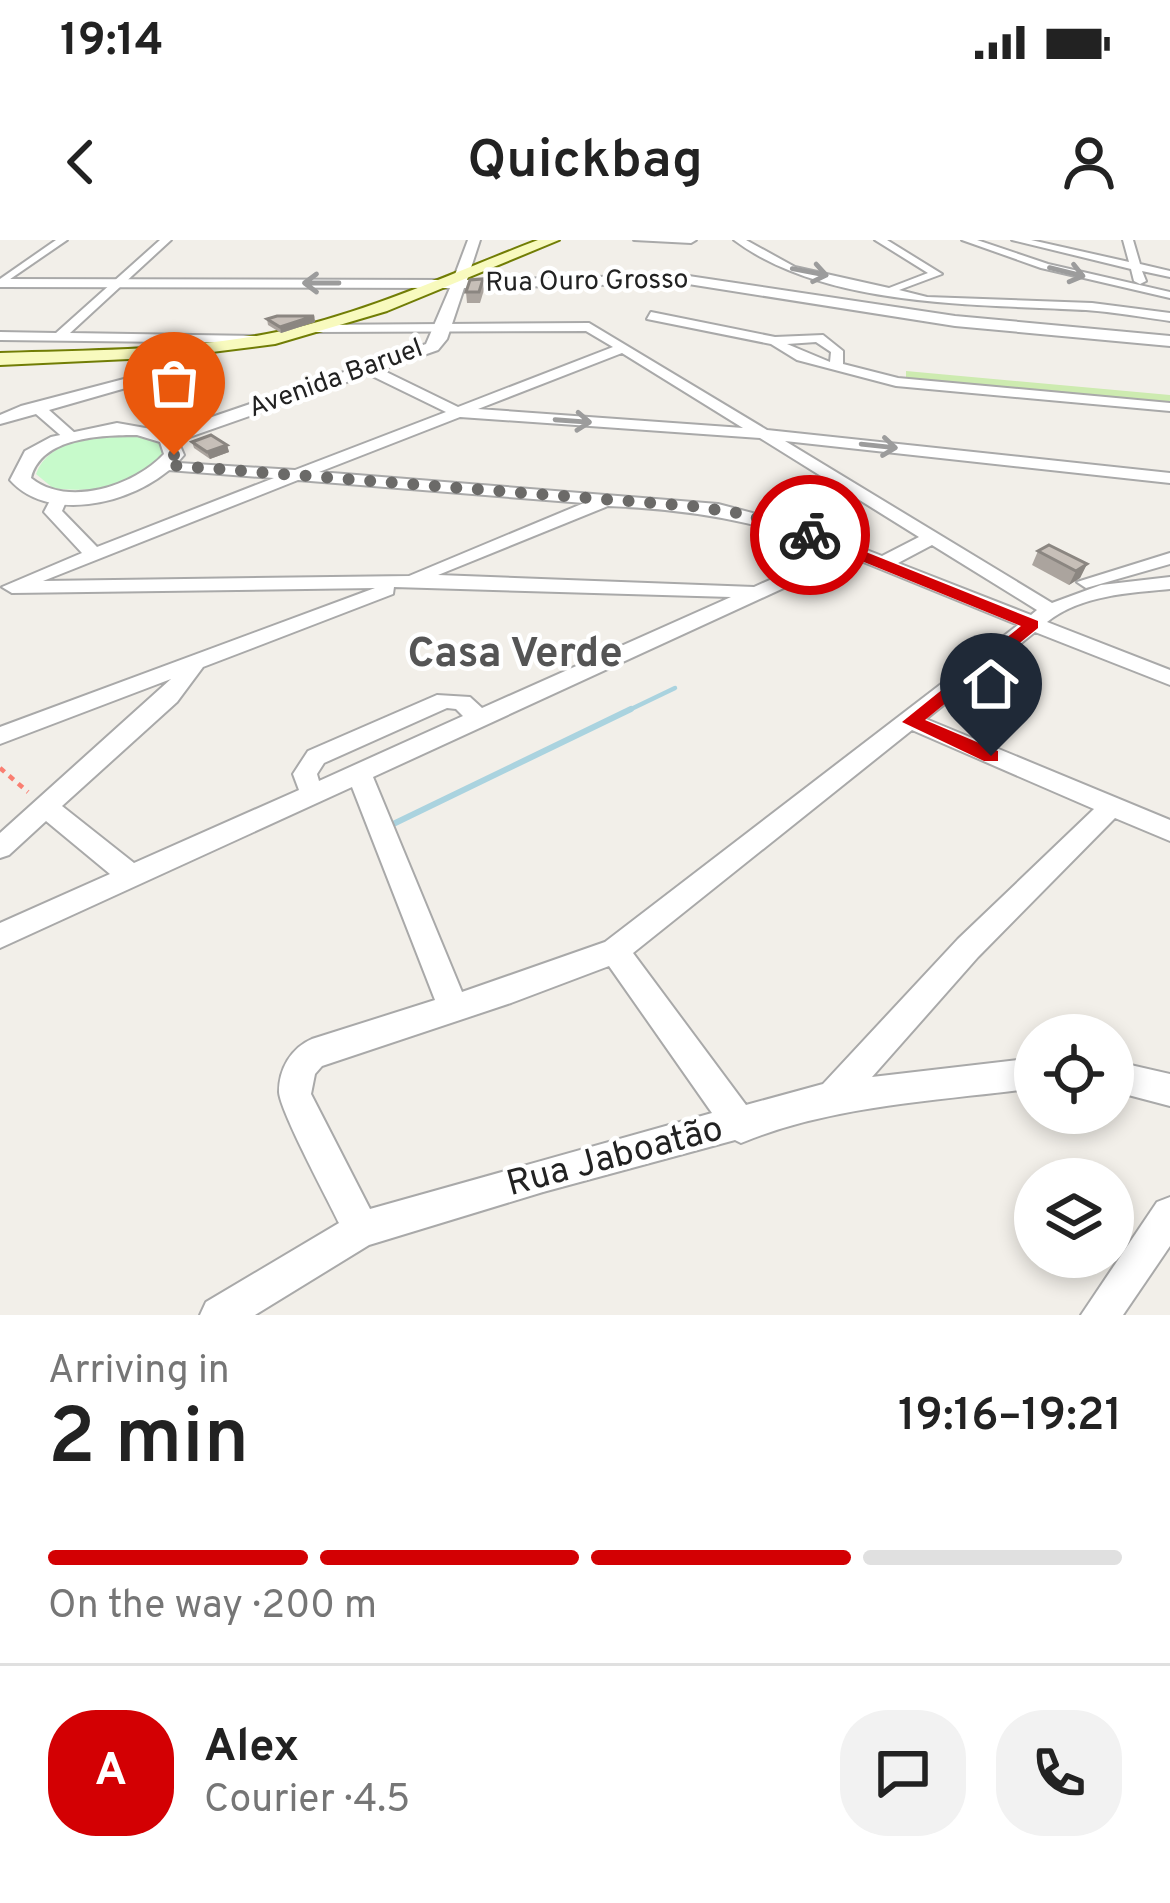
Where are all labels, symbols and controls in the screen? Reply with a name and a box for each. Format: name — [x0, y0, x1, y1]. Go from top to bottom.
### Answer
text: 19:14 — [60, 14, 164, 71]
text: Quickbag — [467, 128, 703, 197]
icon: back — [48, 129, 114, 195]
icon: person — [1056, 129, 1122, 195]
one-way arrow — [789, 262, 828, 284]
one-way arrow — [1048, 262, 1086, 284]
street label: Rua Ouro Grosso — [485, 263, 689, 301]
one-way arrow — [302, 272, 341, 294]
pin — [123, 332, 225, 455]
street label: Avenida Baruel — [244, 332, 428, 426]
icon: bag — [141, 350, 207, 416]
one-way arrow — [553, 409, 592, 432]
one-way arrow — [859, 435, 898, 458]
courier — [750, 475, 870, 595]
icon: bike — [777, 502, 843, 568]
district label: Casa Verde — [407, 629, 623, 682]
pin — [940, 633, 1042, 756]
icon: home — [958, 651, 1024, 717]
map controls — [1014, 1014, 1134, 1278]
button: locate — [1014, 1014, 1134, 1134]
street label: Rua Jaboatão — [502, 1107, 728, 1209]
button: layers — [1014, 1158, 1134, 1278]
text: Arriving in — [48, 1348, 230, 1397]
text: 19:16–19:21 — [898, 1389, 1122, 1446]
text: 2 min — [48, 1392, 249, 1491]
text: On the way · 200 m — [48, 1583, 377, 1632]
button: chat — [840, 1710, 966, 1836]
button: phone — [996, 1710, 1122, 1836]
text: Alex — [204, 1720, 299, 1777]
text: A — [95, 1744, 127, 1801]
text: Courier · 4.5 — [204, 1777, 410, 1826]

